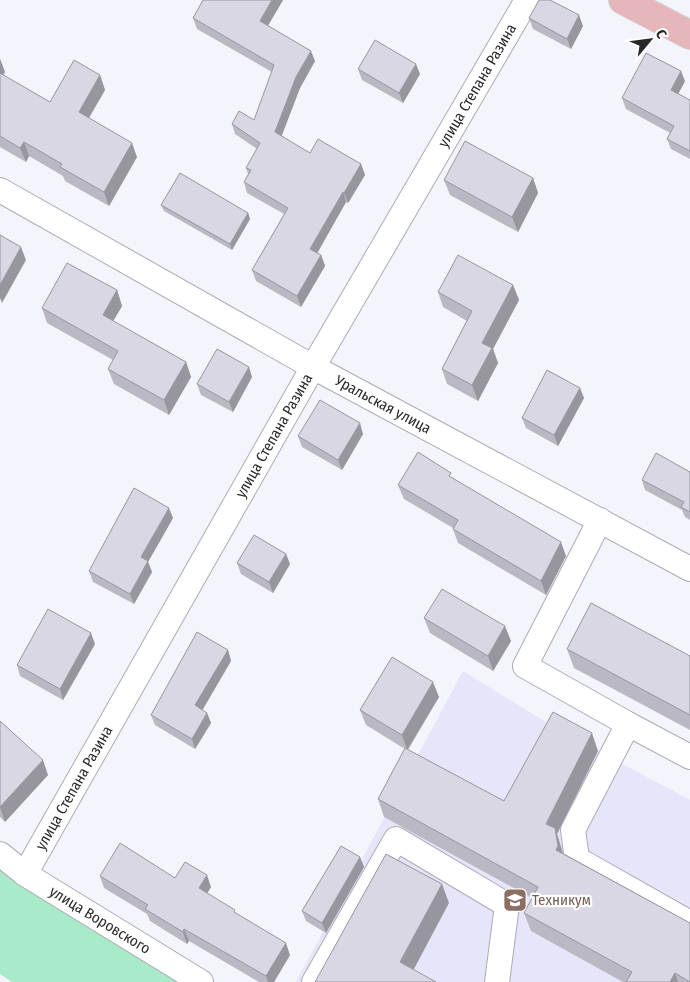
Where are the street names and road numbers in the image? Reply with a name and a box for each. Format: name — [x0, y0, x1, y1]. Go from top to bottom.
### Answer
street label: улица Степана Разина — [434, 21, 520, 150]
street label: улица Степана Разина — [232, 371, 316, 501]
street label: Уральская улица — [331, 371, 434, 438]
street label: улица Степана Разина — [32, 723, 116, 853]
street label: улица Воровского — [46, 882, 154, 958]

